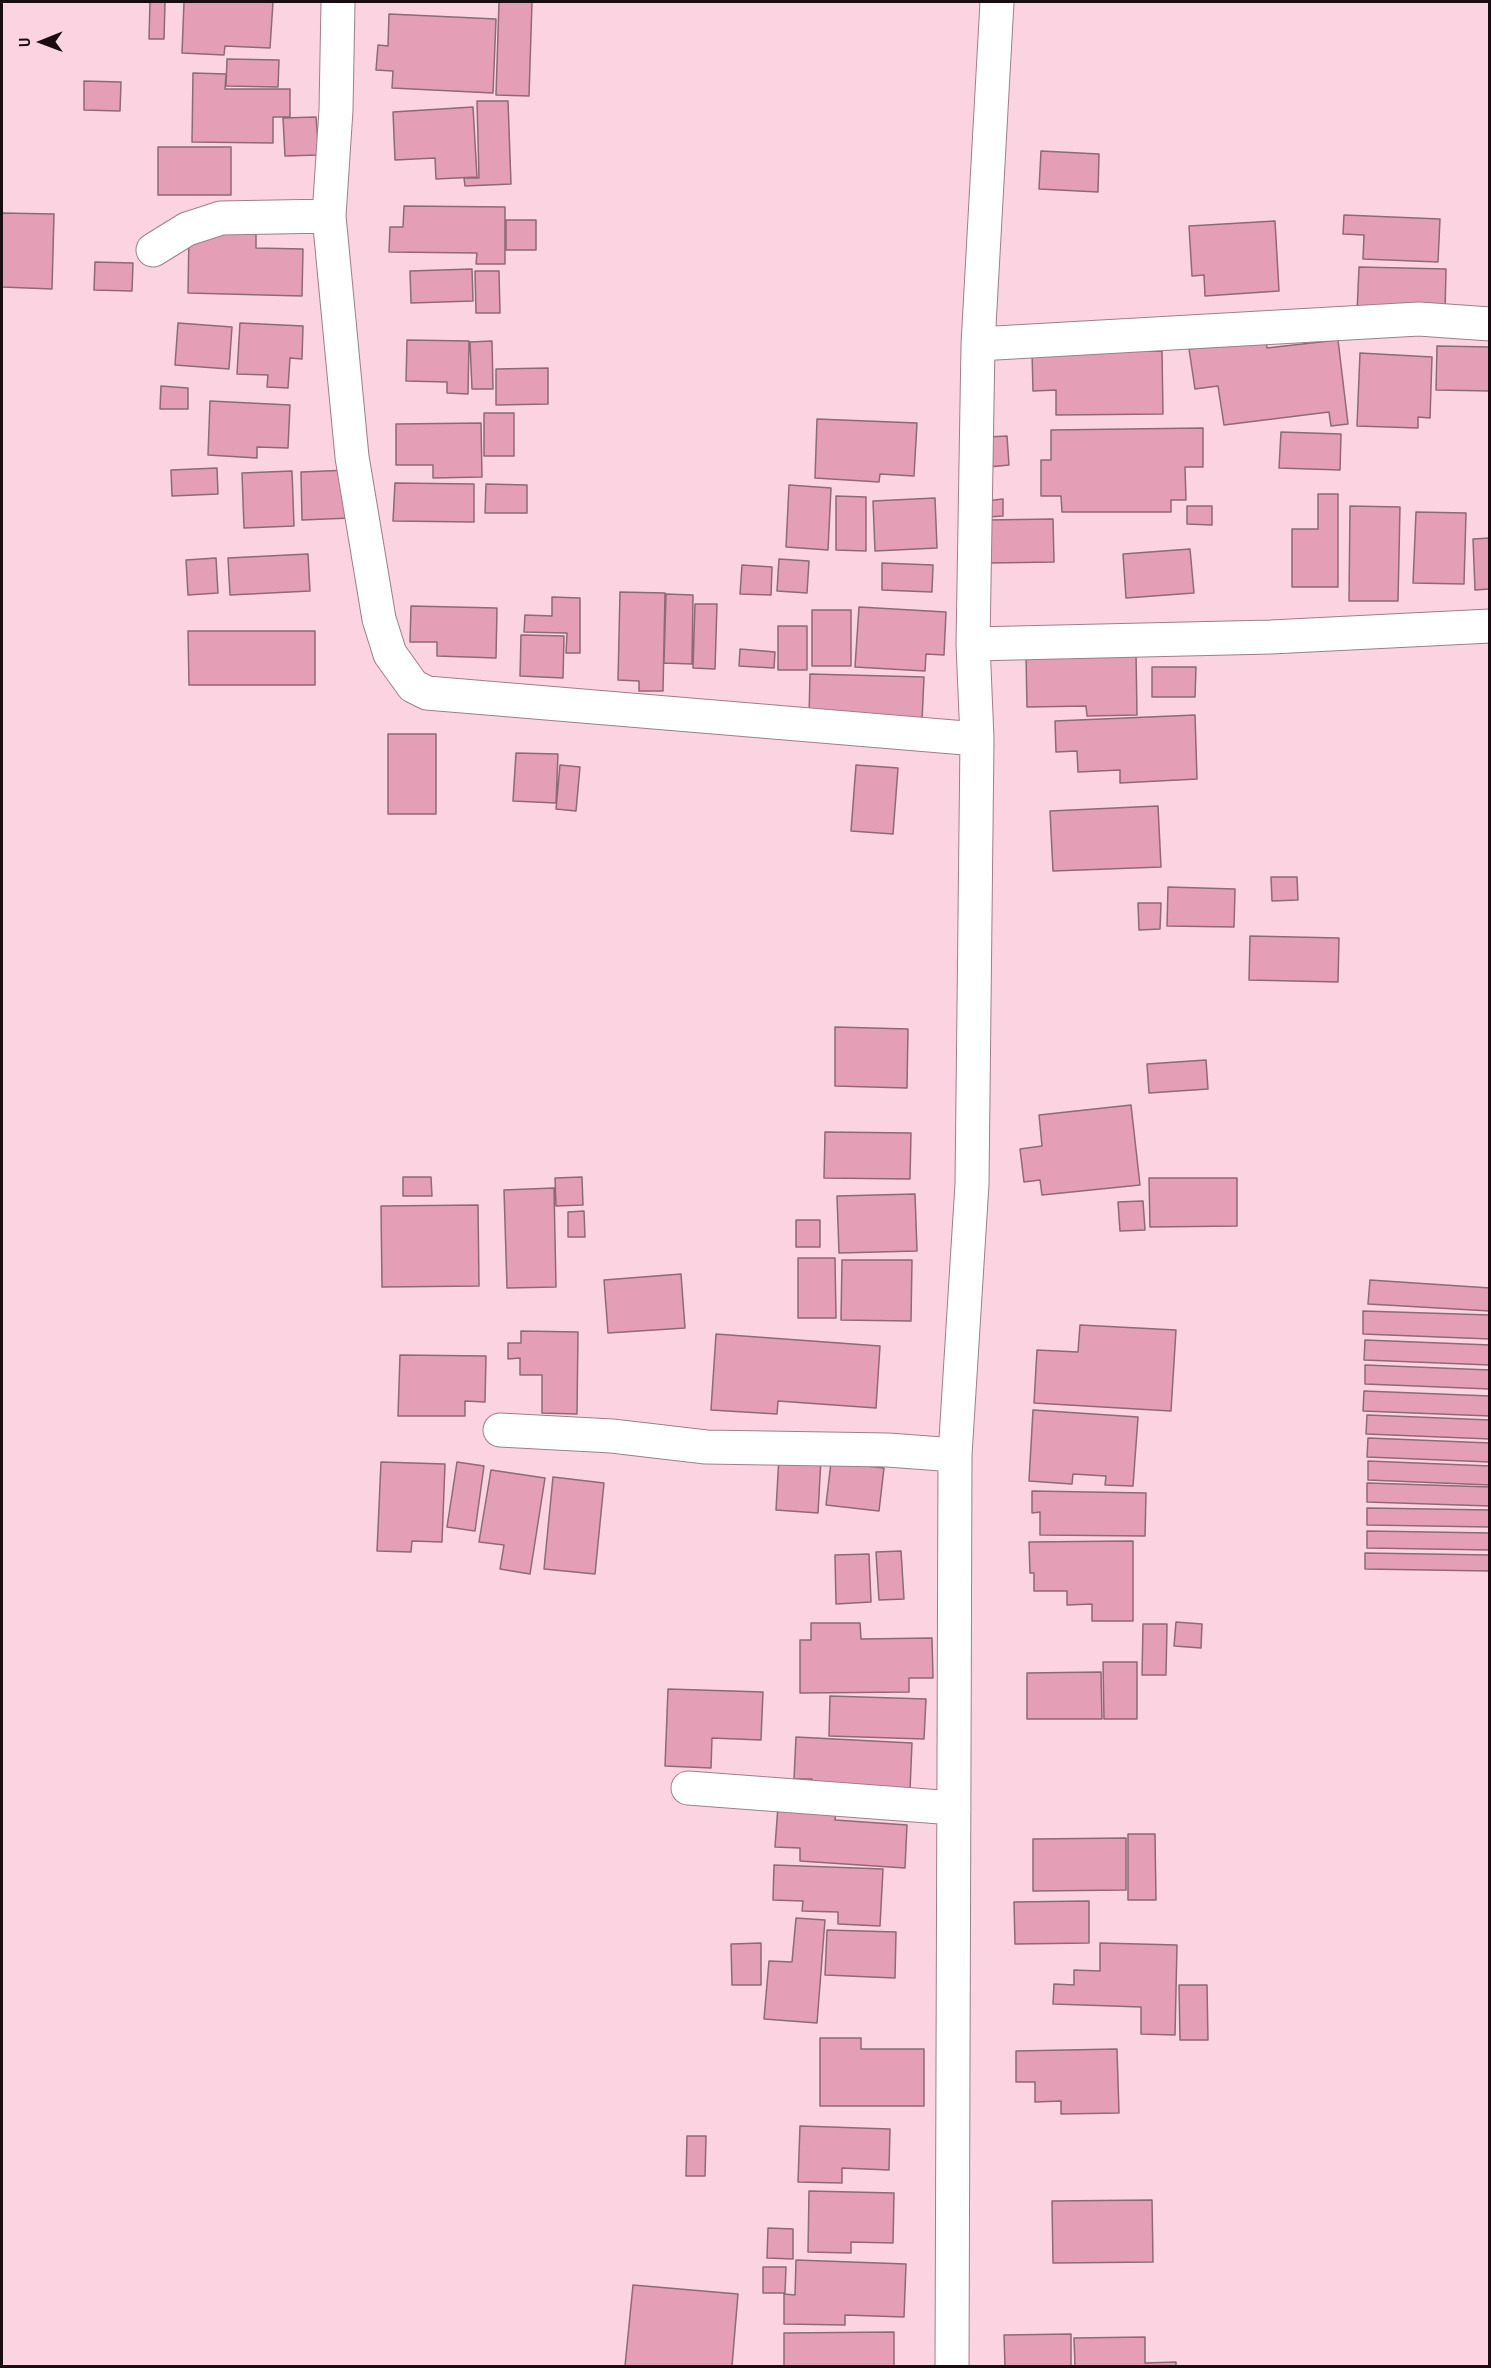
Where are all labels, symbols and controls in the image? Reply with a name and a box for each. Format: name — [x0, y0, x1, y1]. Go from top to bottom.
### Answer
north arrow — [12, 12, 72, 72]
text: U — [13, 37, 35, 47]

